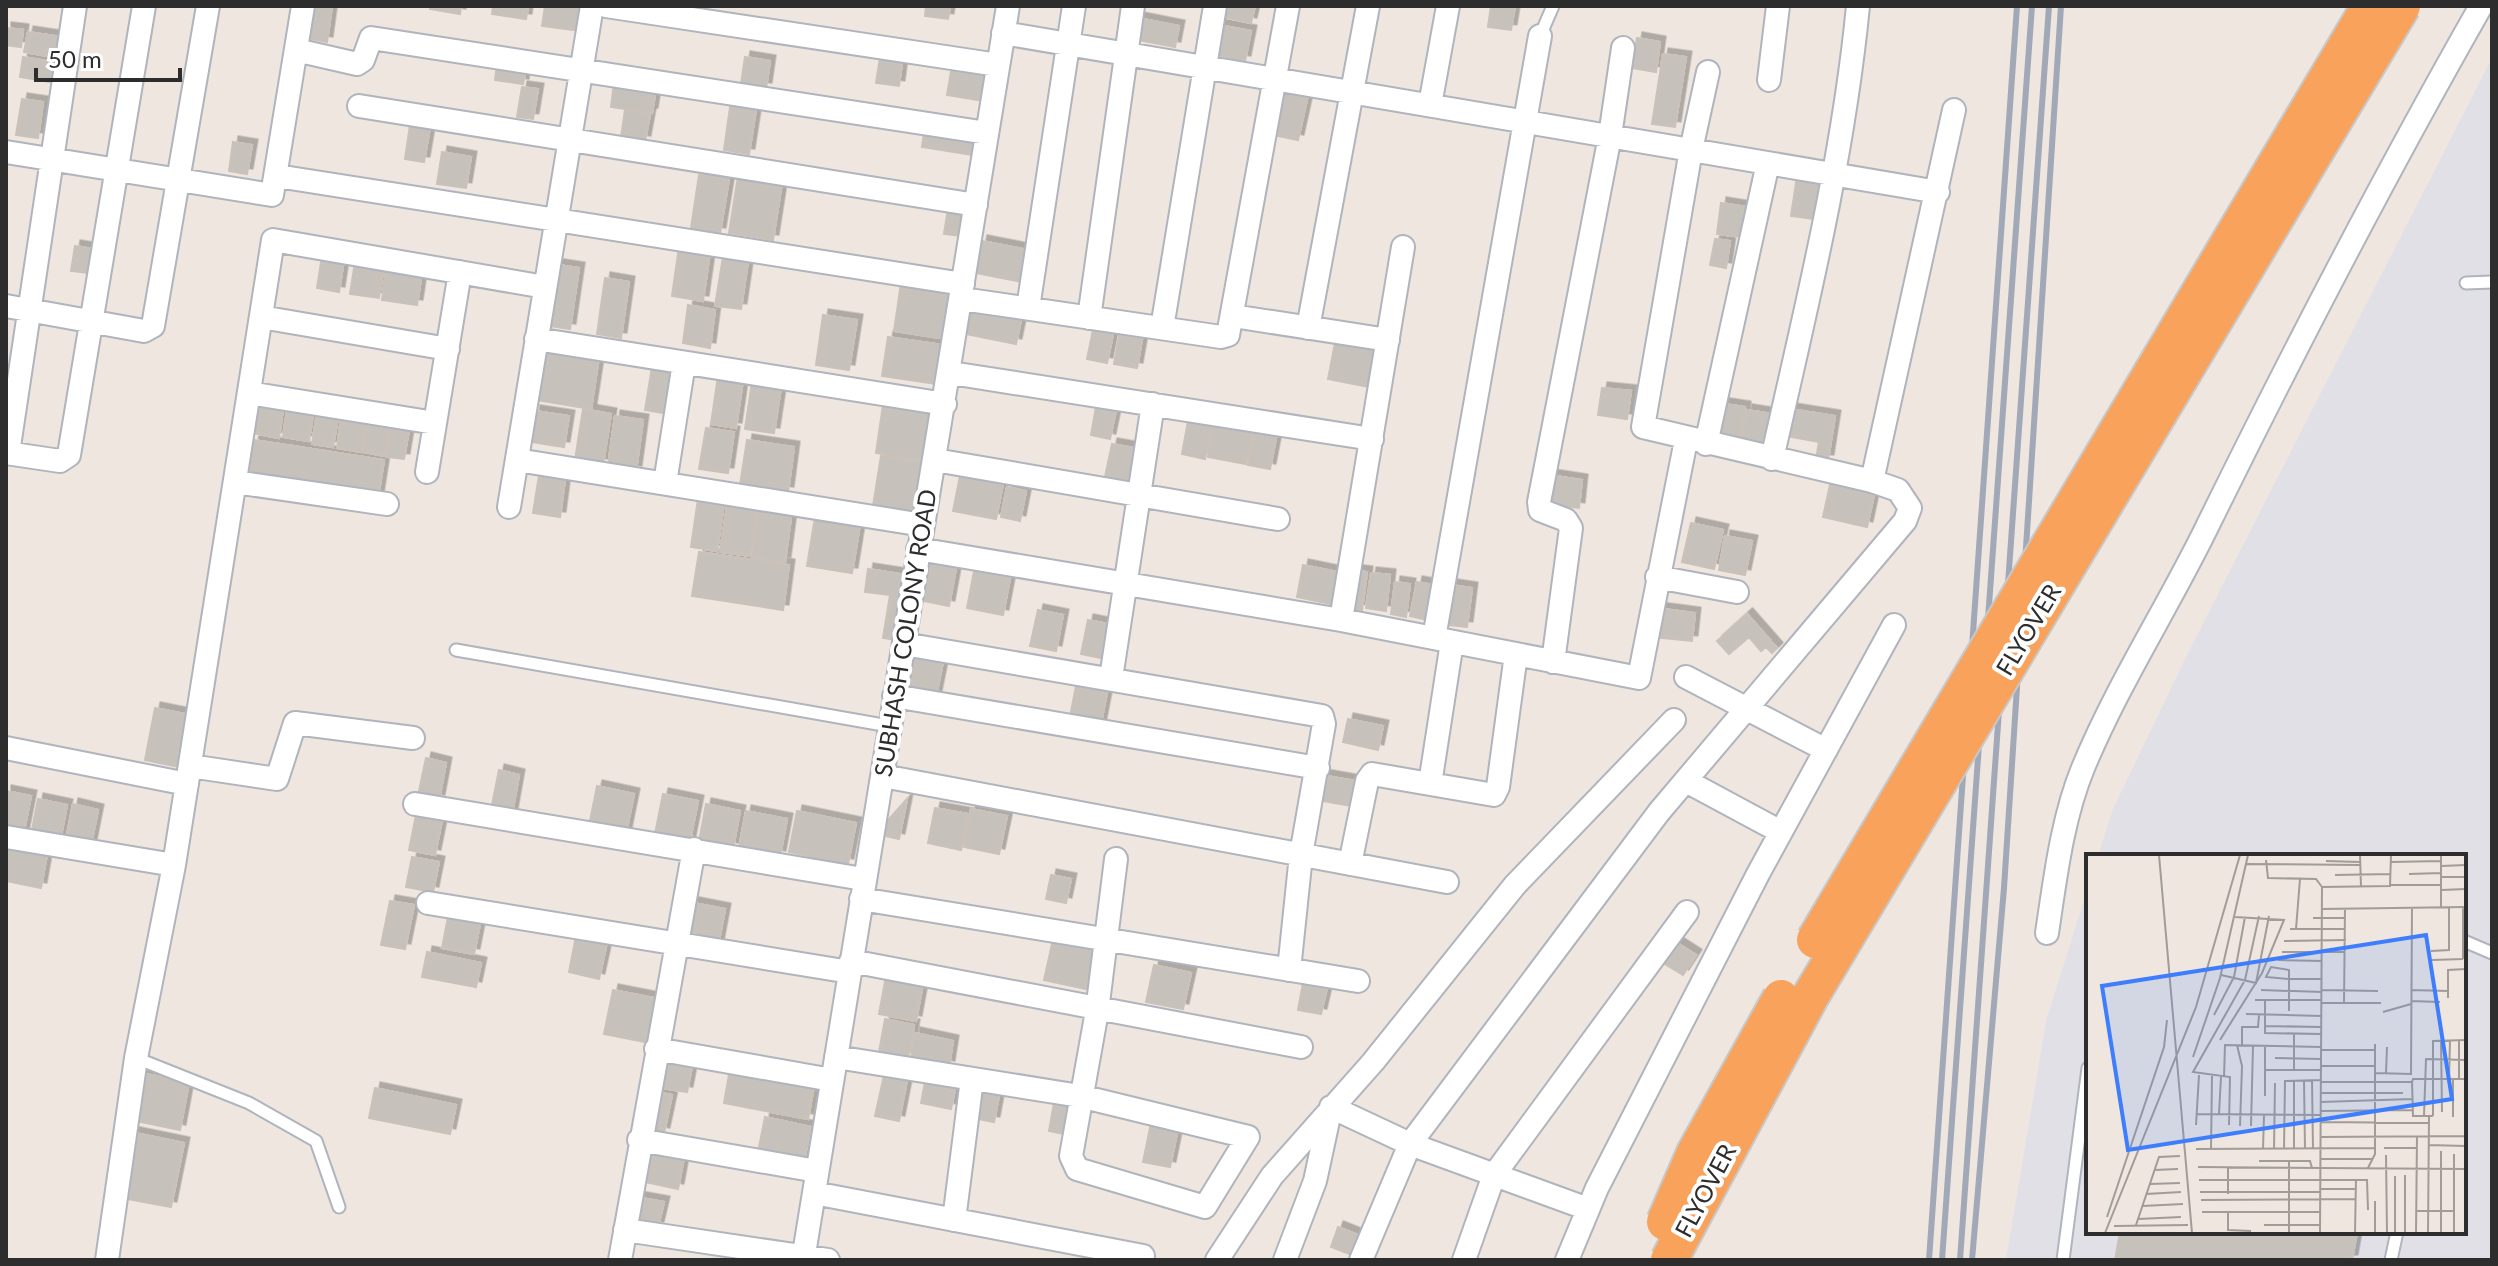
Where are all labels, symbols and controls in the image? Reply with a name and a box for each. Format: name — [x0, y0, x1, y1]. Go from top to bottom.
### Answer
scale bar — [36, 32, 180, 82]
text: 50 m — [48, 44, 102, 73]
street label: SUBHASH COLONY ROAD — [867, 487, 942, 779]
street label: FLYOVER — [1989, 578, 2066, 680]
inset map — [2086, 854, 2466, 1234]
street label: FLYOVER — [1668, 1139, 1741, 1242]

